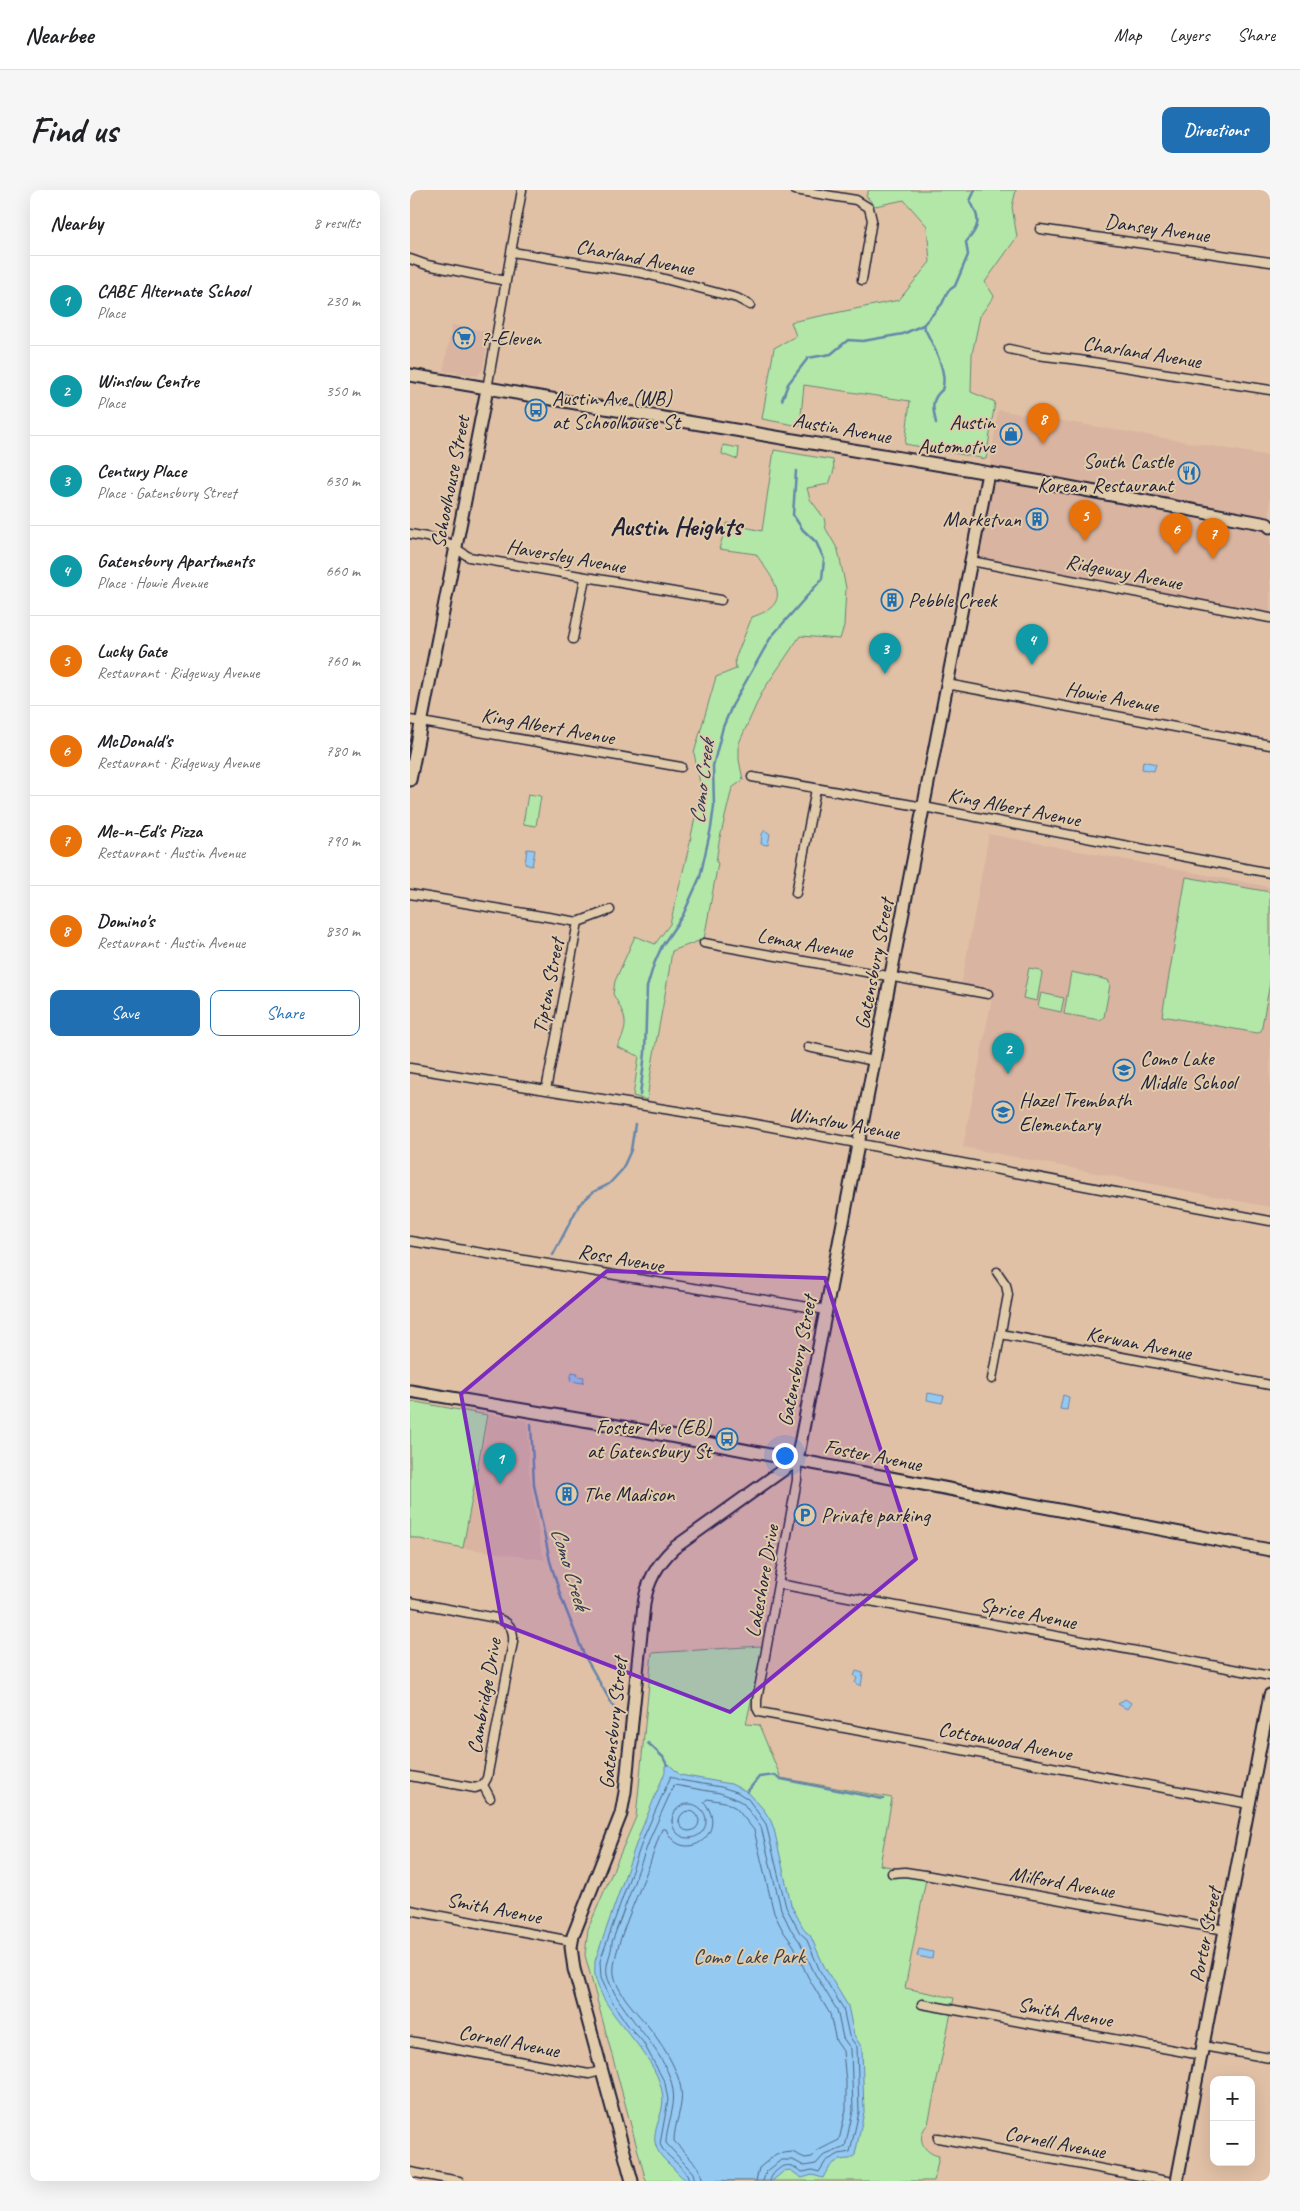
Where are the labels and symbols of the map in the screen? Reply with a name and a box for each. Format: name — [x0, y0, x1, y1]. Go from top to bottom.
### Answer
street label: Dansey Avenue — [1103, 208, 1212, 248]
street label: Charland Avenue — [574, 233, 697, 281]
place label: 7-Eleven — [480, 325, 543, 351]
supermarket icon: 7-Eleven — [452, 326, 476, 350]
street label: Charland Avenue — [1081, 330, 1204, 374]
place label: Austin Ave (WB) at Schoolhouse St — [552, 385, 682, 435]
bus stop icon: Austin Ave (WB) at Schoolhouse St — [524, 398, 548, 422]
pin: 8 — [1027, 403, 1059, 444]
street label: Austin Avenue — [791, 407, 894, 450]
place label: Austin Automotive — [917, 409, 997, 459]
street label: Schoolhouse Street — [424, 412, 476, 550]
shop icon: Austin Automotive — [999, 422, 1023, 446]
place label: South Castle Korean Restaurant — [1037, 448, 1175, 498]
restaurant icon: South Castle Korean Restaurant — [1177, 461, 1201, 485]
pin: 5 — [1069, 500, 1101, 541]
place label: Marketvan — [943, 506, 1022, 532]
building icon: Marketvan — [1025, 507, 1049, 531]
district label: Austin Heights — [610, 510, 745, 543]
pin: 6 — [1160, 513, 1192, 554]
pin: 7 — [1197, 518, 1229, 559]
street label: Haversley Avenue — [505, 533, 629, 579]
street label: Ridgeway Avenue — [1064, 548, 1185, 596]
place label: Pebble Creek — [908, 587, 998, 613]
building icon: Pebble Creek — [880, 588, 904, 612]
pin: 4 — [1016, 624, 1048, 665]
pin: 3 — [869, 633, 901, 674]
street label: Howie Avenue — [1063, 675, 1162, 719]
street label: King Albert Avenue — [480, 702, 619, 751]
water label: Como Creek — [683, 735, 722, 826]
street label: King Albert Avenue — [946, 781, 1085, 833]
street label: Gatensbury Street — [849, 894, 900, 1031]
street label: Lemax Avenue — [755, 922, 856, 964]
street label: Tipton Street — [526, 933, 571, 1036]
pin: 2 — [992, 1033, 1024, 1074]
place label: Como Lake Middle School — [1140, 1045, 1240, 1095]
school or university icon: Como Lake Middle School — [1112, 1058, 1136, 1082]
place label: Hazel Trembath Elementary — [1019, 1087, 1133, 1137]
school or university icon: Hazel Trembath Elementary — [991, 1100, 1015, 1124]
street label: Winslow Avenue — [787, 1101, 902, 1146]
street label: Ross Avenue — [576, 1238, 668, 1279]
street label: Gatensbury Street — [772, 1291, 823, 1428]
street label: Kerwan Avenue — [1084, 1320, 1195, 1366]
place label: Foster Ave (EB) at Gatensbury St — [587, 1414, 713, 1464]
bus stop icon: Foster Ave (EB) at Gatensbury St — [715, 1427, 739, 1451]
street label: Foster Avenue — [822, 1433, 925, 1477]
pin: 1 — [484, 1443, 516, 1484]
your location — [772, 1443, 798, 1469]
place label: The Madison — [583, 1481, 675, 1507]
building icon: The Madison — [555, 1482, 579, 1506]
place label: Private parking — [821, 1502, 931, 1528]
parking icon: Private parking — [793, 1503, 817, 1527]
street label: Lakeshore Drive — [739, 1522, 785, 1639]
water label: Como Creek — [544, 1524, 597, 1617]
street label: Sprice Avenue — [978, 1591, 1080, 1635]
street label: Cambridge Drive — [461, 1635, 507, 1756]
street label: Gatensbury Street — [593, 1653, 633, 1790]
street label: Cottonwood Avenue — [936, 1715, 1076, 1767]
street label: Milford Avenue — [1008, 1860, 1117, 1904]
street label: Porter Street — [1183, 1882, 1228, 1985]
street label: Smith Avenue — [445, 1886, 546, 1930]
park label: Como Lake Park — [693, 1943, 807, 1969]
street label: Smith Avenue — [1016, 1991, 1117, 2033]
street label: Cornell Avenue — [457, 2019, 563, 2064]
street label: Cornell Avenue — [1003, 2120, 1109, 2165]

